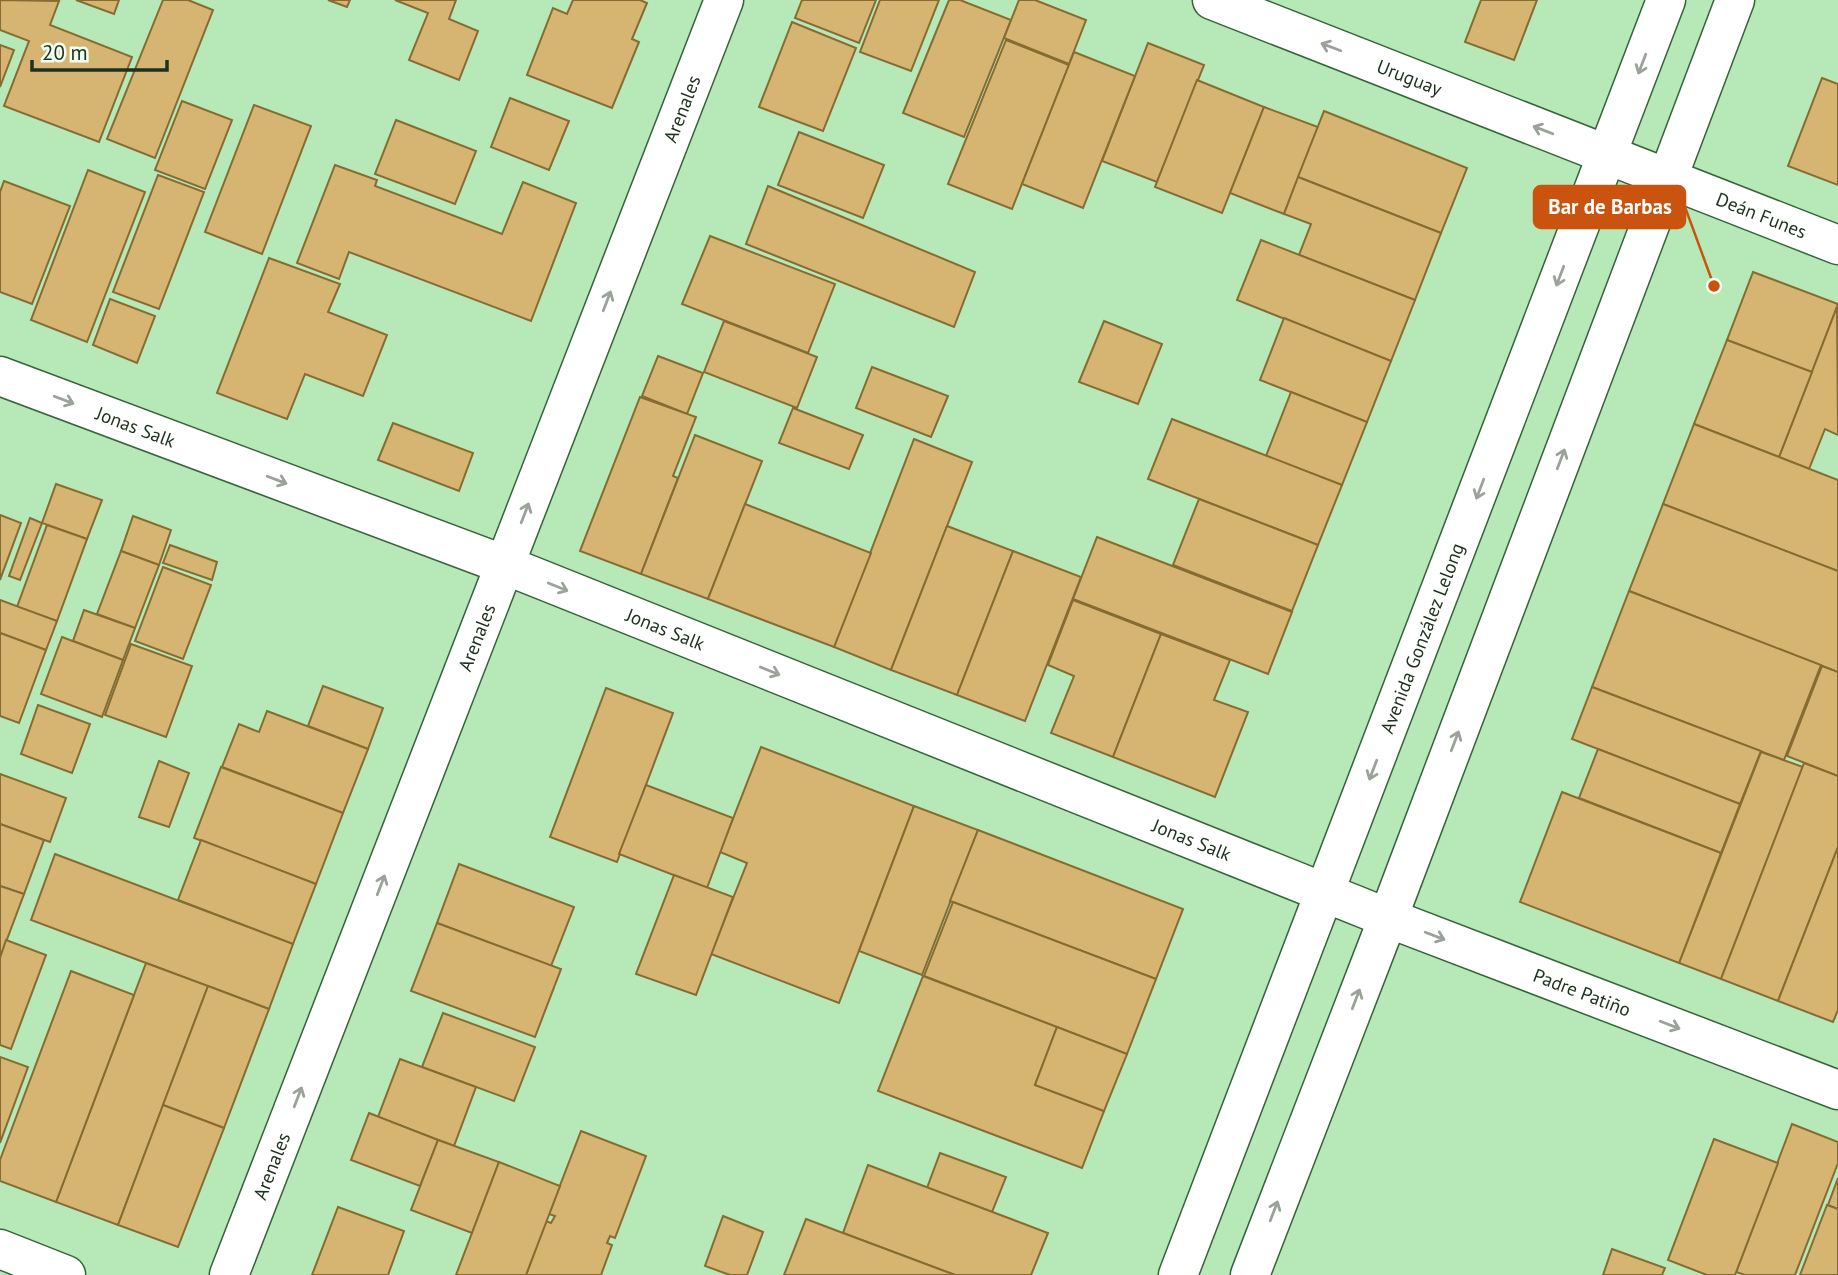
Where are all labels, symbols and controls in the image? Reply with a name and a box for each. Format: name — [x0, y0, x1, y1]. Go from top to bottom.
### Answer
scale bar — [32, 28, 166, 72]
text: 20 m — [42, 39, 88, 66]
one-way arrow — [1321, 39, 1343, 52]
one-way arrow — [1634, 52, 1647, 74]
street label: Uruguay — [1373, 54, 1446, 101]
street label: Arenales — [658, 72, 706, 146]
one-way arrow — [1533, 122, 1555, 135]
callout: Bar de Barbas — [1534, 186, 1685, 228]
street label: Deán Funes — [1713, 187, 1810, 244]
text: Bar de Barbas — [1548, 193, 1672, 220]
one-way arrow — [1553, 265, 1566, 287]
one-way arrow — [602, 291, 615, 313]
one-way arrow — [52, 395, 74, 408]
street label: Jonas Salk — [92, 401, 179, 453]
one-way arrow — [1556, 449, 1568, 471]
one-way arrow — [265, 475, 287, 487]
one-way arrow — [1472, 477, 1485, 499]
one-way arrow — [519, 503, 532, 525]
street label: Avenida González Lelong — [1374, 539, 1469, 737]
one-way arrow — [547, 581, 569, 594]
street label: Arenales — [453, 600, 500, 674]
street label: Jonas Salk — [622, 602, 708, 656]
one-way arrow — [758, 666, 780, 679]
one-way arrow — [1450, 730, 1462, 752]
one-way arrow — [1365, 759, 1378, 781]
street label: Jonas Salk — [1148, 813, 1235, 866]
one-way arrow — [375, 875, 388, 897]
one-way arrow — [1423, 930, 1445, 943]
street label: Padre Patiño — [1530, 963, 1634, 1022]
one-way arrow — [1351, 989, 1364, 1011]
one-way arrow — [1659, 1020, 1681, 1033]
one-way arrow — [293, 1087, 306, 1109]
street label: Arenales — [247, 1129, 295, 1203]
one-way arrow — [1269, 1201, 1282, 1223]

